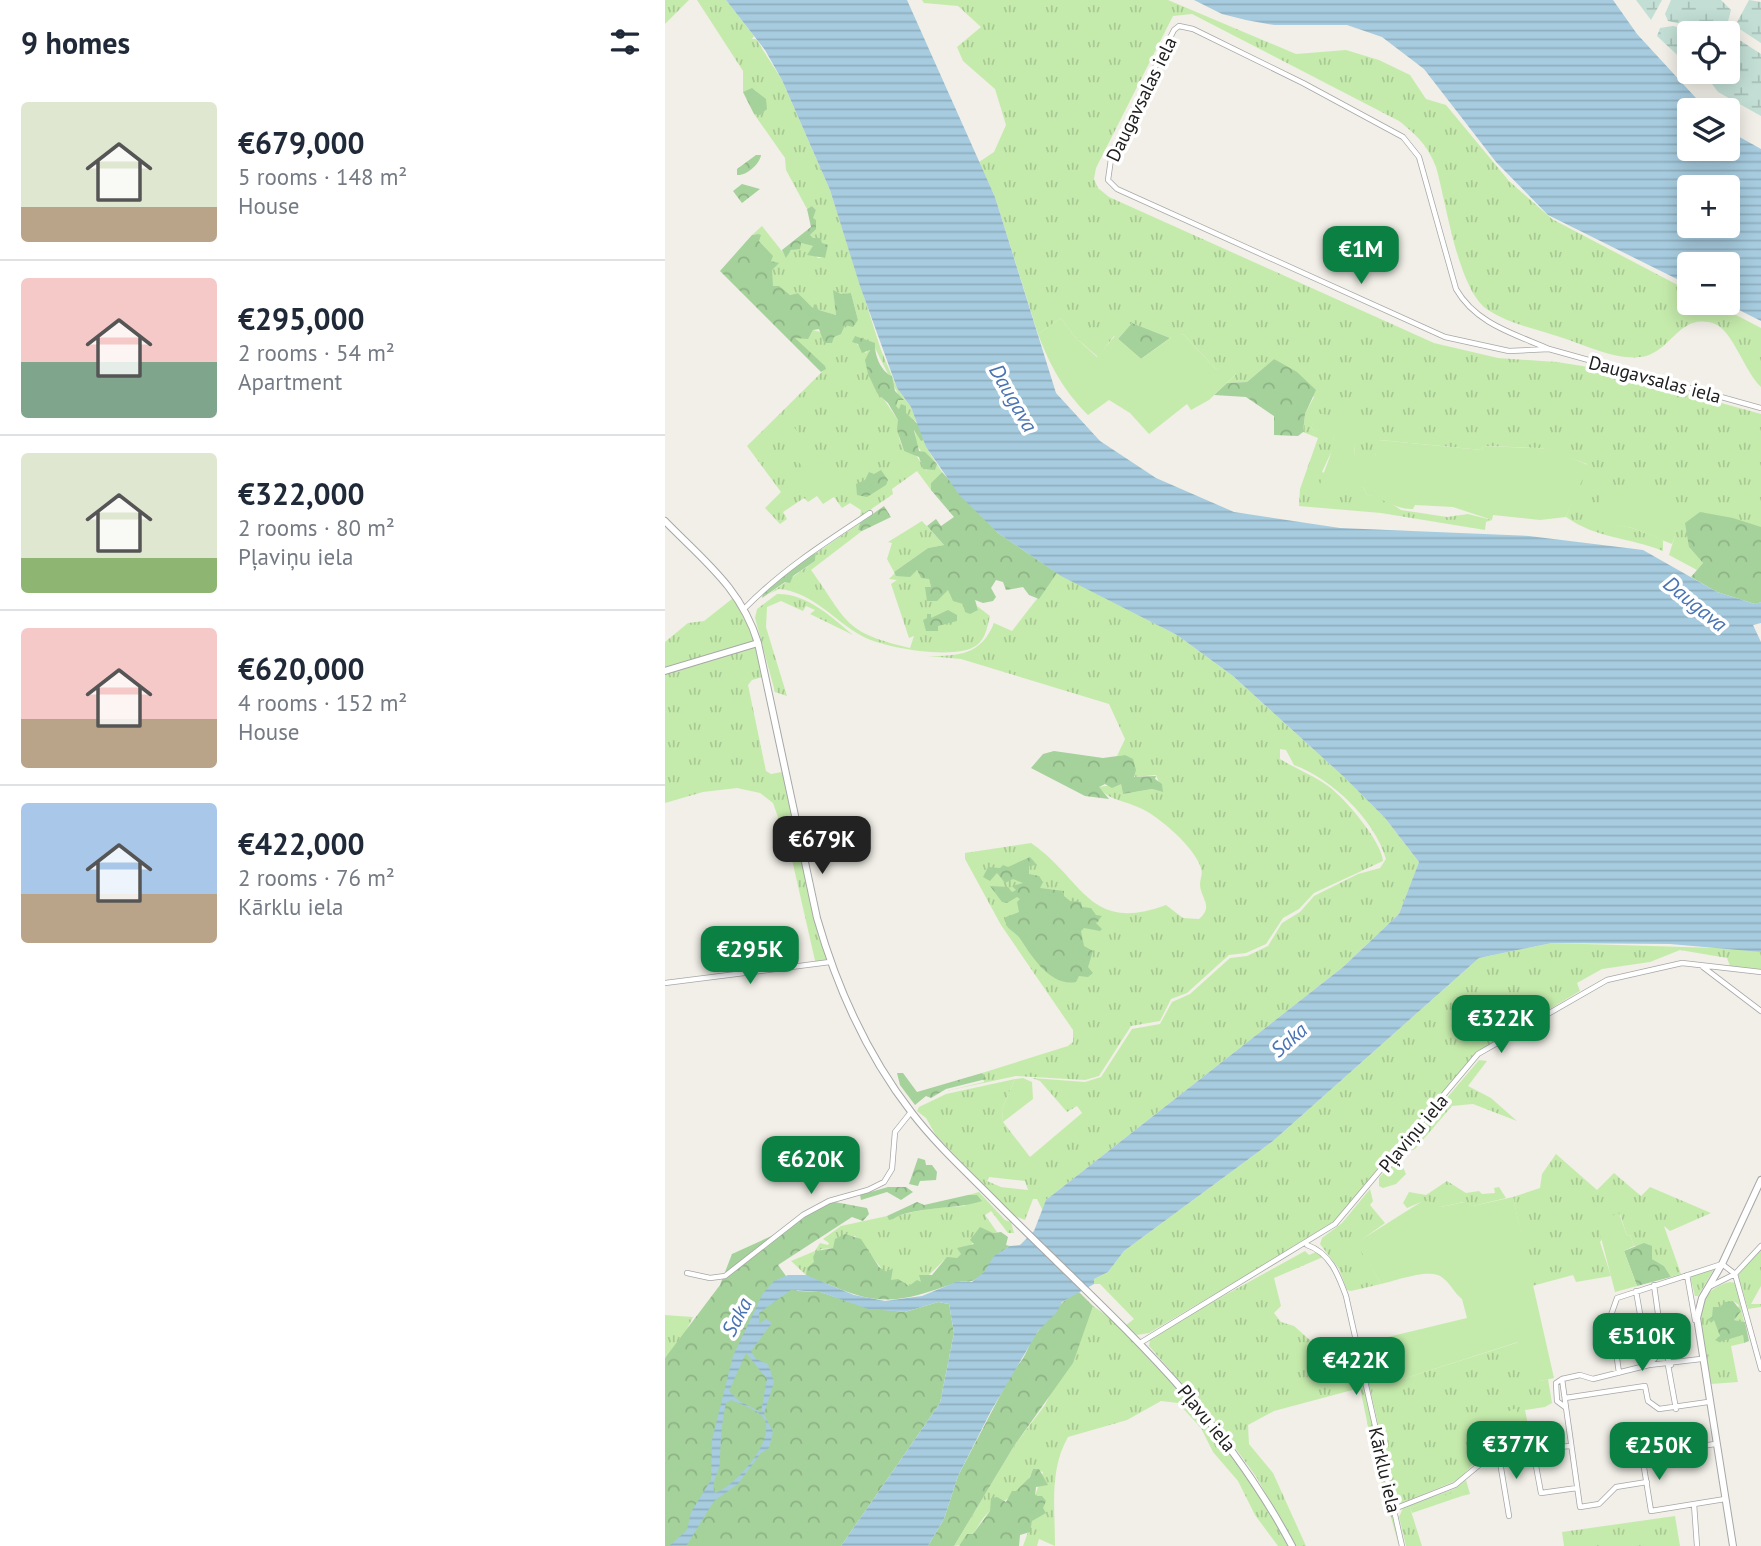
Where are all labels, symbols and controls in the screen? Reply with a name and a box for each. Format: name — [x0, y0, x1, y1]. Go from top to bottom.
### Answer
map controls — [1677, 21, 1740, 315]
button: locate — [1677, 21, 1740, 84]
text: 9 homes — [21, 23, 130, 62]
icon: filters — [606, 23, 644, 61]
street label: Daugavsalas iela — [1100, 33, 1182, 165]
button: layers — [1677, 98, 1740, 161]
text: €679,000 — [238, 123, 365, 162]
icon: home — [77, 130, 161, 214]
text: 5 rooms · 148 m² — [238, 162, 407, 191]
button: + — [1677, 175, 1740, 238]
text: House — [238, 191, 300, 220]
pin: €1M — [1327, 226, 1395, 286]
text: €1M — [1339, 234, 1383, 263]
button: − — [1677, 252, 1740, 315]
text: €295,000 — [238, 299, 365, 338]
icon: home — [77, 306, 161, 390]
text: 2 rooms · 54 m² — [238, 338, 395, 367]
street label: Daugavsalas iela — [1586, 350, 1724, 408]
water label: Daugava — [983, 359, 1044, 437]
text: Apartment — [238, 367, 342, 396]
text: €322,000 — [238, 474, 365, 513]
icon: home — [77, 481, 161, 565]
text: 2 rooms · 80 m² — [238, 513, 395, 542]
text: Pļaviņu iela — [238, 542, 353, 571]
water label: Daugava — [1658, 570, 1733, 638]
text: €620,000 — [238, 649, 365, 688]
icon: home — [77, 656, 161, 740]
text: 4 rooms · 152 m² — [238, 688, 407, 717]
text: House — [238, 717, 300, 746]
pin: €679K — [773, 816, 871, 876]
text: €422,000 — [238, 824, 365, 863]
text: €679K — [789, 824, 855, 853]
icon: home — [77, 831, 161, 915]
text: 2 rooms · 76 m² — [238, 863, 395, 892]
text: Kārklu iela — [238, 892, 344, 921]
pin: €295K — [701, 926, 799, 986]
text: €295K — [717, 934, 783, 963]
pin: €322K — [1452, 996, 1550, 1055]
text: €322K — [1468, 1003, 1534, 1032]
water label: Saka — [1265, 1016, 1313, 1063]
street label: Pļaviņu iela — [1373, 1089, 1453, 1177]
pin: €620K — [762, 1136, 860, 1196]
text: €620K — [778, 1144, 844, 1173]
water label: Saka — [715, 1292, 758, 1341]
pin: €510K — [1593, 1314, 1691, 1373]
text: €510K — [1609, 1321, 1675, 1350]
pin: €422K — [1307, 1338, 1405, 1397]
text: €422K — [1323, 1345, 1389, 1374]
street label: Pļavu iela — [1173, 1379, 1241, 1457]
pin: €377K — [1467, 1422, 1565, 1481]
pin: €250K — [1610, 1422, 1708, 1482]
street label: Kārklu iela — [1364, 1425, 1406, 1515]
text: €377K — [1483, 1429, 1549, 1458]
text: €250K — [1626, 1430, 1692, 1459]

